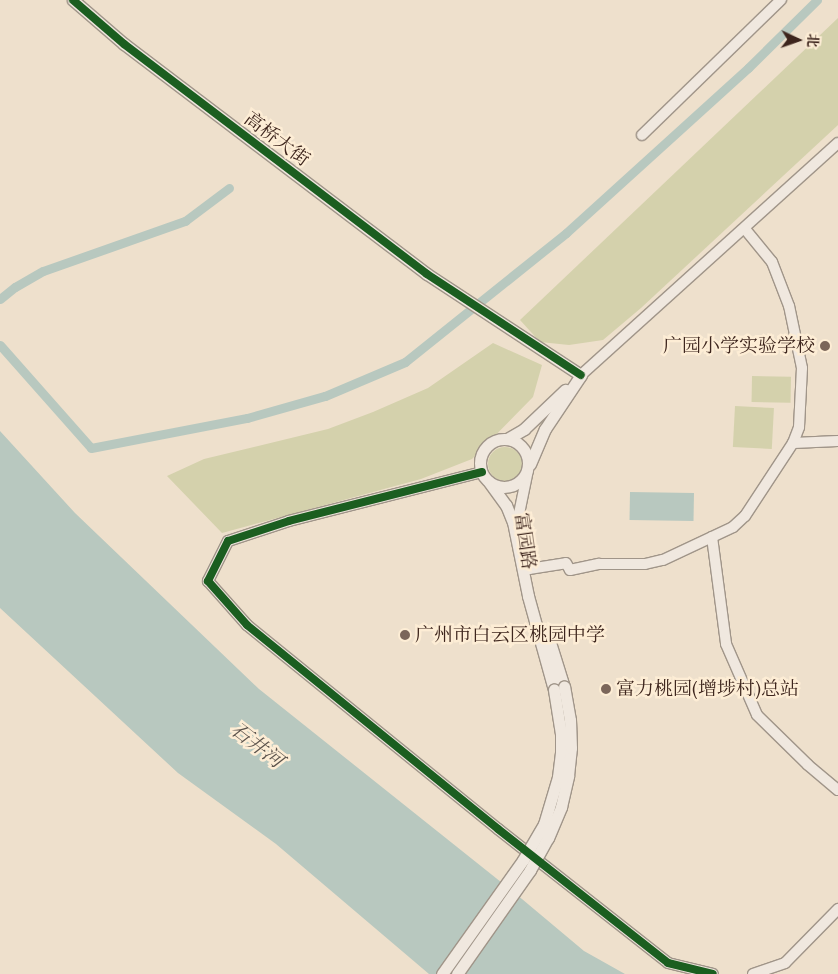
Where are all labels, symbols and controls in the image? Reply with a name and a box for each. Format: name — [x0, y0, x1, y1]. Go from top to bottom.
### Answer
north arrow — [773, 15, 823, 65]
text: 北 — [804, 33, 822, 48]
street label: 高桥大街 — [240, 107, 314, 171]
place label: 广园小学实验学校 — [663, 335, 815, 357]
marker: 广园小学实验学校 — [819, 340, 831, 352]
street label: 富园路 — [510, 511, 540, 571]
place label: 广州市白云区桃园中学 — [415, 624, 605, 646]
marker: 广州市白云区桃园中学 — [399, 629, 411, 641]
place label: 富力桃园(增埗村)总站 — [616, 678, 799, 700]
marker: 富力桃园(增埗村)总站 — [600, 683, 612, 695]
water label: 石井河 — [226, 717, 288, 773]

